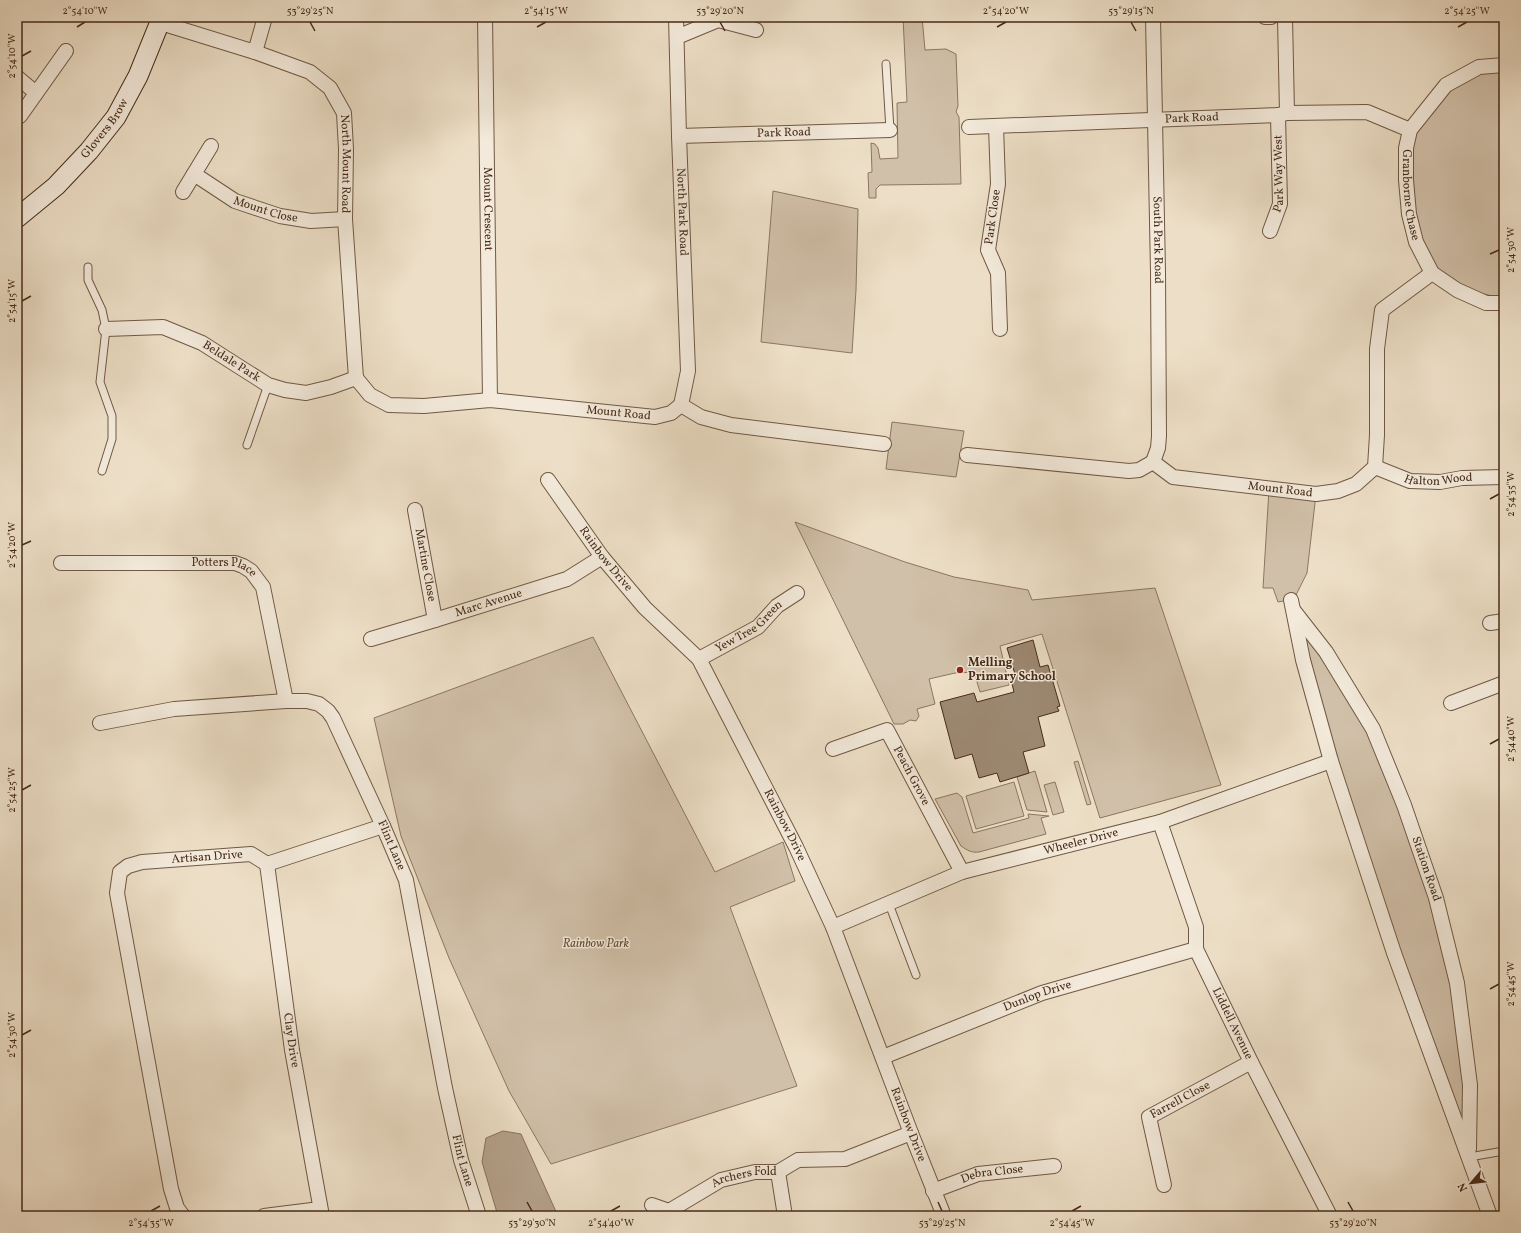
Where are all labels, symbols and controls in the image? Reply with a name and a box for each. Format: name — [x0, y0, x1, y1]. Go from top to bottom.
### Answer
text: 2°54'10"W — [62, 4, 108, 18]
text: 53°29'25"N — [287, 4, 334, 18]
text: 2°54'15"W — [524, 4, 568, 18]
text: 53°29'20"N — [696, 4, 744, 18]
text: 2°54'20"W — [983, 4, 1029, 18]
text: 53°29'15"N — [1108, 4, 1154, 18]
text: 2°54'25"W — [1444, 4, 1490, 18]
text: 2°54'10"W — [5, 33, 19, 79]
street label: Glovers Brow — [78, 95, 133, 162]
street label: Park Road — [1165, 109, 1219, 127]
street label: North Mount Road — [336, 114, 354, 214]
street label: Park Road — [757, 124, 811, 142]
street label: Park Way West — [1269, 135, 1288, 215]
street label: Granborne Chase — [1398, 149, 1423, 243]
street label: Mount Crescent — [479, 167, 496, 251]
street label: North Park Road — [672, 168, 692, 256]
street label: Park Close — [981, 188, 1005, 246]
street label: Mount Close — [231, 193, 299, 227]
street label: South Park Road — [1149, 196, 1166, 284]
text: 2°54'30"W — [1504, 227, 1518, 273]
text: 2°54'15"W — [5, 279, 19, 323]
street label: Beldale Park — [199, 337, 264, 386]
street label: Mount Road — [585, 402, 652, 425]
street label: Halton Wood — [1401, 470, 1473, 490]
text: 2°54'35"W — [1504, 471, 1518, 517]
street label: Mount Road — [1247, 478, 1314, 502]
text: 2°54'20"W — [5, 522, 19, 568]
street label: Rainbow Drive — [575, 523, 636, 595]
street label: Martine Close — [411, 527, 440, 603]
street label: Potters Place — [191, 555, 261, 581]
street label: Marc Avenue — [453, 585, 524, 621]
street label: Yew Tree Green — [712, 597, 786, 657]
place label: Melling Primary School — [968, 655, 1056, 685]
marker: Melling Primary School — [955, 665, 965, 675]
text: 2°54'40"W — [1504, 716, 1518, 762]
street label: Peach Grove — [889, 743, 934, 809]
text: 2°54'25"W — [5, 767, 19, 813]
street label: Rainbow Drive — [760, 787, 810, 864]
street label: Flint Lane — [373, 818, 409, 873]
street label: Wheeler Drive — [1042, 825, 1120, 859]
street label: Station Road — [1407, 834, 1445, 904]
street label: Artisan Drive — [171, 847, 244, 868]
park label: Rainbow Park — [563, 936, 630, 952]
text: 2°54'45"W — [1504, 961, 1518, 1007]
street label: Dunlop Drive — [1001, 977, 1074, 1016]
street label: Liddell Avenue — [1208, 985, 1257, 1063]
text: 2°54'30"W — [5, 1012, 19, 1058]
street label: Clay Drive — [279, 1012, 303, 1069]
street label: Farrell Close — [1147, 1077, 1213, 1123]
street label: Rainbow Drive — [886, 1085, 930, 1164]
street label: Flint Lane — [448, 1133, 477, 1189]
street label: Debra Close — [959, 1161, 1024, 1188]
north arrow — [1451, 1163, 1491, 1203]
street label: Archers Fold — [708, 1164, 777, 1192]
text: N — [1455, 1180, 1472, 1194]
text: 2°54'35"W — [128, 1216, 174, 1230]
text: 53°29'30"N — [508, 1216, 556, 1230]
text: 2°54'40"W — [588, 1216, 634, 1230]
text: 53°29'25"N — [919, 1216, 966, 1230]
text: 2°54'45"W — [1049, 1216, 1095, 1230]
text: 53°29'20"N — [1329, 1216, 1377, 1230]

